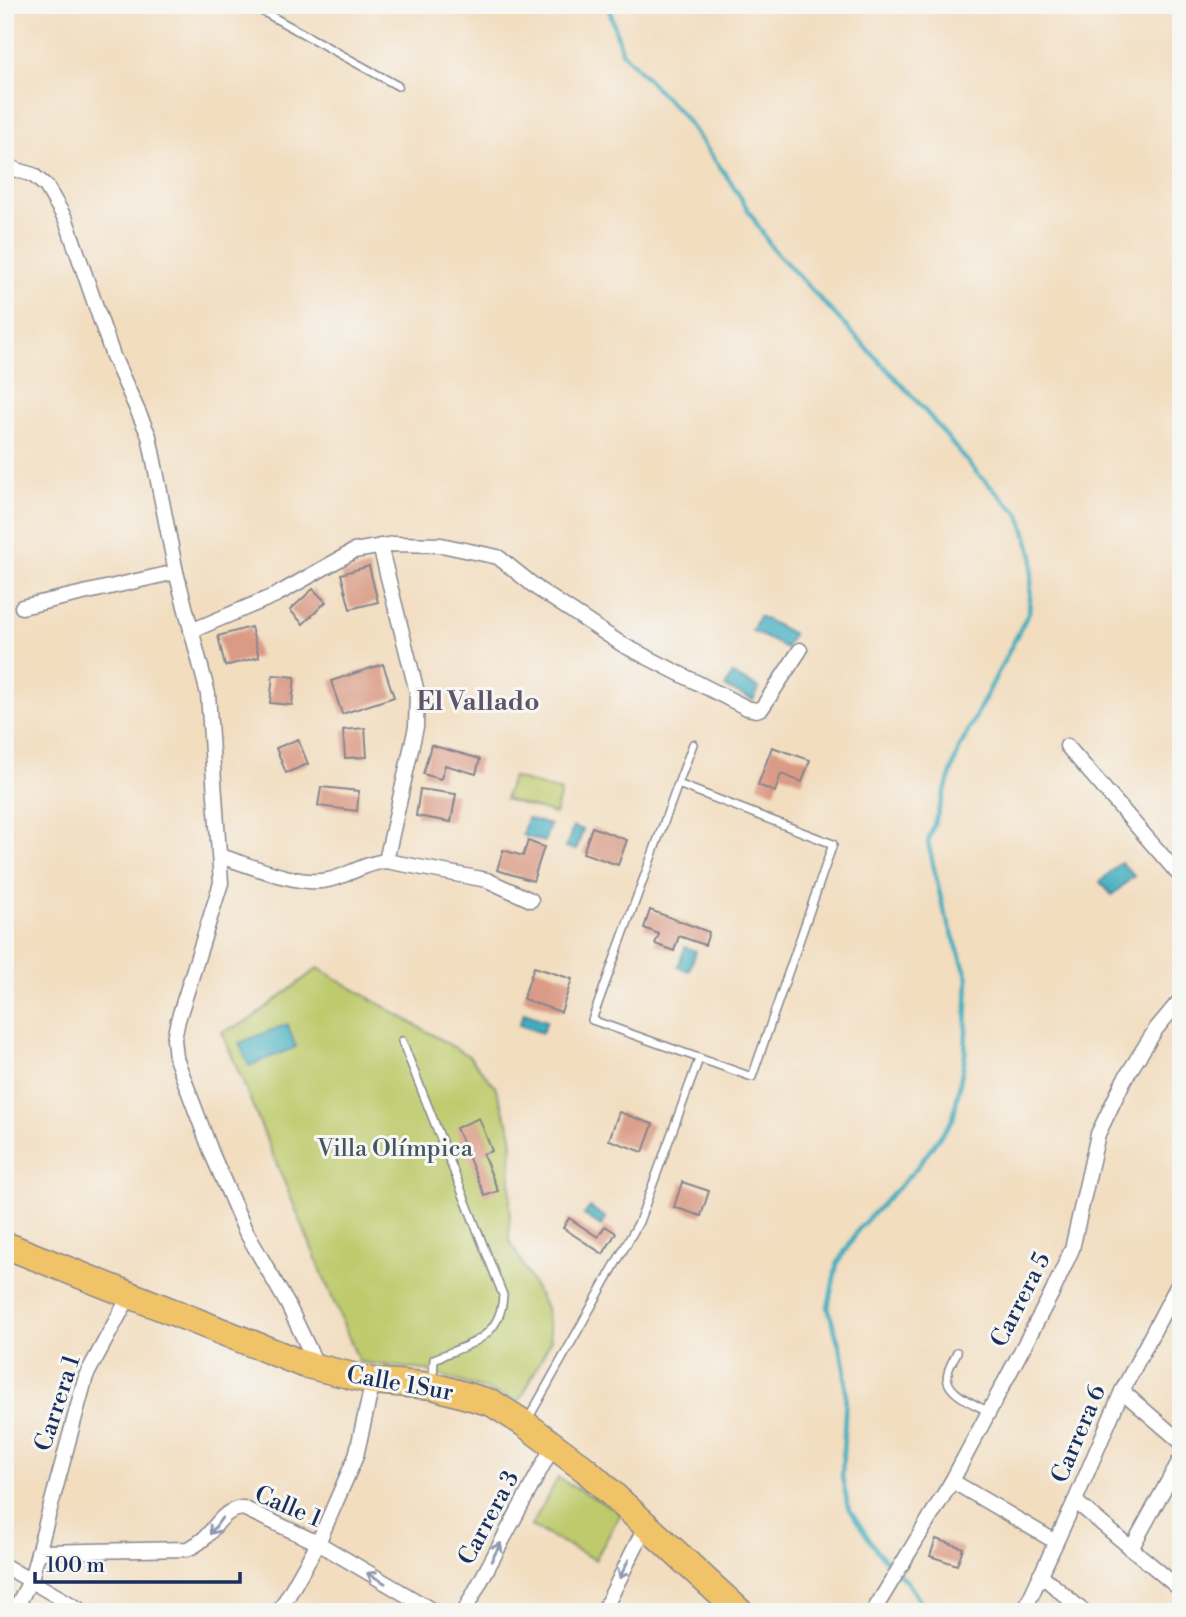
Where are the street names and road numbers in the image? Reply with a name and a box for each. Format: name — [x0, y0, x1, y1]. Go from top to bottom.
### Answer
street label: Carrera 5 — [984, 1248, 1058, 1352]
street label: Carrera 1 — [28, 1350, 88, 1455]
street label: Calle 1Sur — [344, 1360, 456, 1408]
street label: Carrera 6 — [1045, 1380, 1113, 1488]
street label: Carrera 3 — [452, 1466, 526, 1570]
street label: Calle 1 — [250, 1479, 327, 1535]

